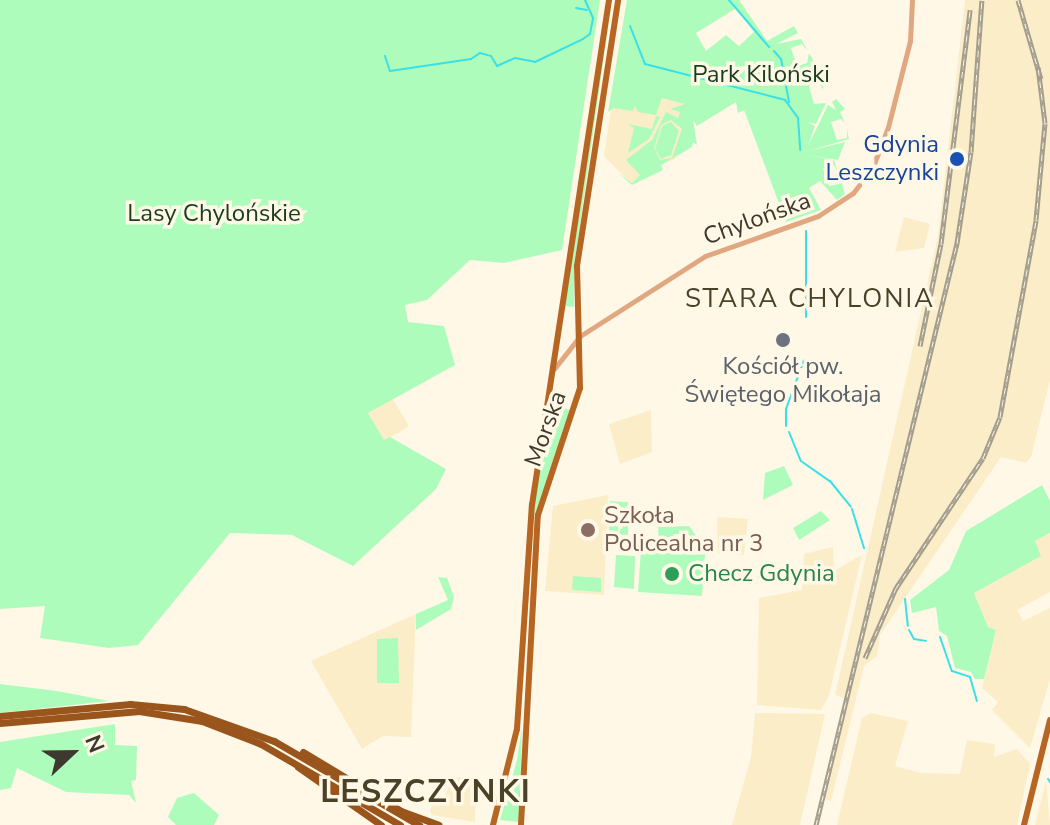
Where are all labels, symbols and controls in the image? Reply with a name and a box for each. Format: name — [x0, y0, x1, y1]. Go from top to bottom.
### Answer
park label: Park Kiloński — [692, 61, 830, 89]
place label: Gdynia Leszczynki — [825, 131, 939, 187]
marker: Gdynia Leszczynki — [946, 148, 968, 170]
street label: Chylońska — [699, 186, 815, 252]
park label: Lasy Chylońskie — [127, 200, 301, 228]
district label: STARA CHYLONIA — [685, 283, 935, 315]
marker: Kościół pw. Świętego Mikołaja — [774, 331, 792, 349]
place label: Kościół pw. Świętego Mikołaja — [684, 353, 882, 409]
street label: Morska — [519, 387, 573, 471]
place label: Szkoła Policealna nr 3 — [604, 502, 763, 558]
marker: Szkoła Policealna nr 3 — [579, 521, 597, 539]
place label: Checz Gdynia — [688, 560, 835, 588]
marker: Checz Gdynia — [663, 565, 681, 583]
north arrow — [32, 713, 112, 793]
text: N — [77, 731, 111, 757]
district label: LESZCZYNKI — [320, 773, 532, 811]

